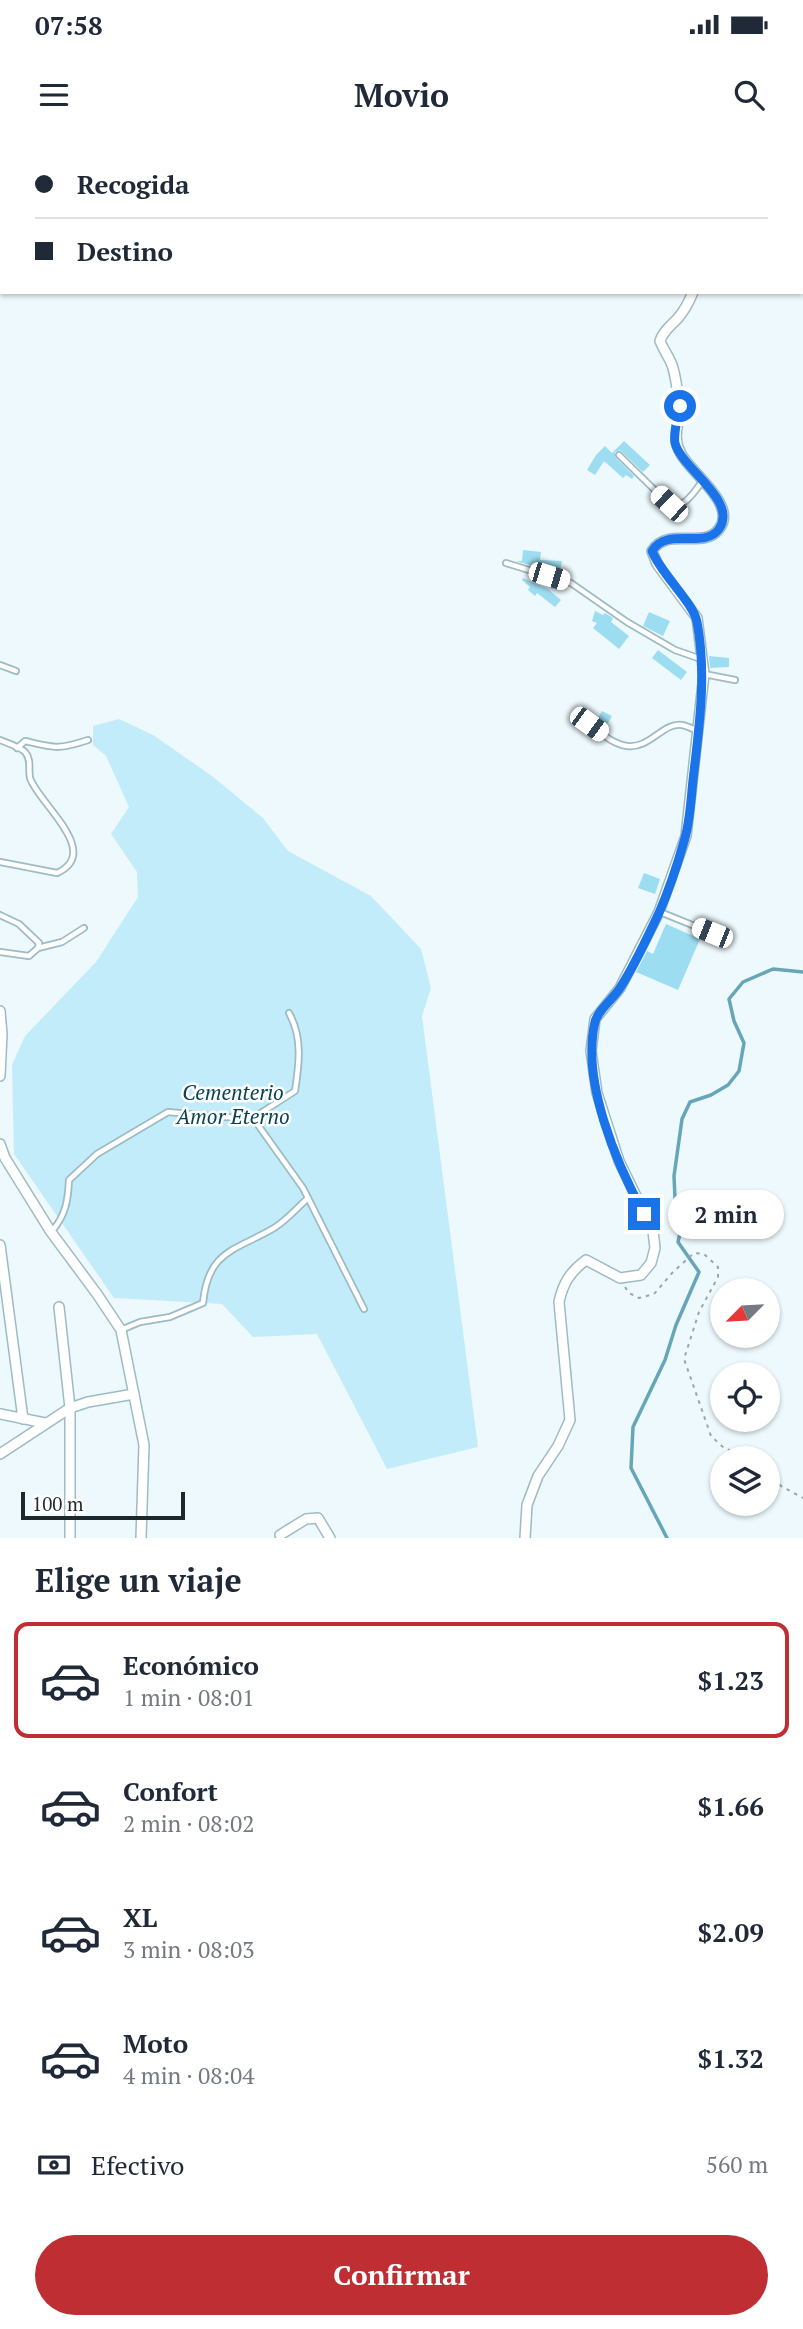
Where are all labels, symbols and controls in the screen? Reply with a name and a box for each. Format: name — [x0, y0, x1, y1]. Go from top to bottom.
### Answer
text: 07:58 — [35, 8, 103, 42]
text: Movio — [354, 74, 449, 116]
icon: menu — [35, 76, 73, 114]
icon: search — [730, 76, 768, 114]
text: Recogida — [77, 167, 189, 201]
text: Destino — [77, 234, 173, 268]
route start — [664, 390, 696, 422]
car — [647, 482, 692, 526]
car — [526, 560, 573, 592]
car — [566, 703, 613, 745]
car — [689, 915, 736, 951]
park label: Cementerio Amor Eterno — [174, 1078, 290, 1130]
callout: 2 min — [668, 1190, 784, 1238]
route end — [628, 1198, 660, 1230]
text: 2 min — [695, 1199, 757, 1230]
north arrow — [710, 1278, 780, 1348]
map controls — [710, 1278, 780, 1516]
button: locate — [710, 1362, 780, 1432]
button: layers — [710, 1446, 780, 1516]
scale bar — [21, 1489, 186, 1521]
text: 100 m — [32, 1491, 83, 1516]
text: Elige un viaje — [35, 1559, 242, 1601]
text: Económico — [123, 1648, 259, 1682]
icon: car — [39, 1649, 102, 1712]
text: $1.23 — [698, 1663, 764, 1697]
text: 1 min · 08:01 — [123, 1682, 255, 1713]
text: Confort — [123, 1774, 218, 1808]
icon: car — [39, 1775, 102, 1838]
text: $1.66 — [698, 1789, 764, 1823]
text: 2 min · 08:02 — [123, 1808, 255, 1839]
text: XL — [123, 1900, 157, 1934]
icon: car — [39, 1901, 102, 1964]
text: $2.09 — [698, 1915, 764, 1949]
text: 3 min · 08:03 — [123, 1934, 255, 1965]
text: Moto — [123, 2026, 188, 2060]
icon: car — [39, 2027, 102, 2090]
text: $1.32 — [698, 2041, 764, 2075]
text: 4 min · 08:04 — [123, 2060, 255, 2091]
icon: cash — [35, 2146, 73, 2184]
text: Efectivo — [91, 2148, 184, 2182]
text: 560 m — [706, 2149, 768, 2180]
button: Confirmar — [35, 2235, 768, 2315]

